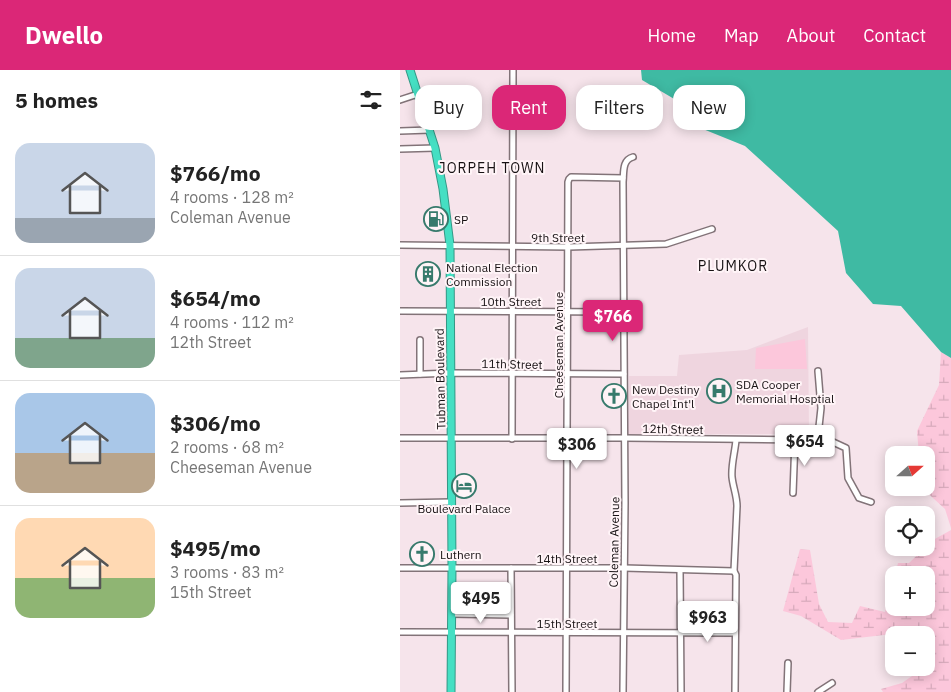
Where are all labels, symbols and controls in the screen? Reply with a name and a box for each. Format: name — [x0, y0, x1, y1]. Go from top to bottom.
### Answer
text: Dwello — [25, 19, 103, 51]
text: Home — [648, 24, 696, 47]
text: Map — [724, 24, 759, 47]
text: About — [787, 24, 835, 47]
text: Contact — [863, 24, 926, 47]
chip: Buy — [415, 85, 482, 130]
chip: Rent — [492, 85, 566, 130]
chip: Filters — [576, 85, 663, 130]
chip: New — [673, 85, 745, 130]
text: 5 homes — [15, 86, 98, 114]
icon: filters — [357, 86, 385, 114]
text: $766/mo — [170, 159, 261, 187]
district label: JORPEH TOWN — [439, 159, 545, 177]
icon: home — [55, 163, 115, 223]
text: 4 rooms · 128 m² — [170, 187, 294, 207]
fuel station icon: SP — [423, 206, 449, 232]
text: Coleman Avenue — [170, 207, 291, 227]
place label: SP — [454, 212, 468, 227]
street label: 9th Street — [531, 230, 585, 245]
district label: PLUMKOR — [698, 257, 768, 275]
place label: National Election Commission — [446, 260, 538, 289]
building icon: National Election Commission — [415, 261, 441, 287]
text: $654/mo — [170, 284, 261, 312]
icon: home — [55, 288, 115, 348]
street label: Cheeseman Avenue — [551, 291, 566, 398]
street label: 10th Street — [480, 294, 542, 309]
pin: $766 — [583, 300, 643, 342]
text: $766 — [594, 306, 632, 326]
text: 4 rooms · 112 m² — [170, 312, 294, 332]
street label: Tubman Boulevard — [432, 328, 448, 430]
text: 12th Street — [170, 332, 252, 352]
street label: 11th Street — [481, 356, 543, 372]
place label: SDA Cooper Memorial Hosptial — [736, 377, 834, 406]
hospital icon: SDA Cooper Memorial Hosptial — [706, 378, 732, 404]
place label: New Destiny Chapel Int'l — [632, 382, 699, 411]
church icon: New Destiny Chapel Int'l — [601, 383, 627, 409]
text: $306/mo — [170, 409, 261, 437]
icon: home — [55, 413, 115, 473]
street label: 12th Street — [642, 421, 704, 437]
pin: $654 — [775, 424, 835, 467]
pin: $306 — [547, 428, 607, 470]
text: $654 — [786, 431, 824, 451]
text: $306 — [558, 434, 596, 454]
text: 2 rooms · 68 m² — [170, 437, 284, 457]
north arrow — [885, 446, 935, 496]
map controls — [885, 446, 935, 676]
text: Cheeseman Avenue — [170, 457, 312, 477]
hotel icon: Boulevard Palace — [451, 473, 477, 499]
street label: Coleman Avenue — [606, 496, 622, 587]
place label: Boulevard Palace — [417, 501, 511, 516]
button: locate — [885, 506, 935, 556]
text: $495/mo — [170, 534, 261, 562]
icon: home — [55, 538, 115, 598]
church icon: Luthern — [409, 541, 435, 567]
place label: Luthern — [440, 547, 482, 562]
street label: 14th Street — [536, 551, 598, 566]
text: 3 rooms · 83 m² — [170, 562, 284, 582]
button: + — [885, 566, 935, 616]
text: 15th Street — [170, 582, 252, 602]
pin: $495 — [451, 582, 511, 624]
text: $495 — [462, 588, 500, 608]
pin: $963 — [678, 600, 738, 643]
text: $963 — [689, 607, 727, 627]
street label: 15th Street — [536, 616, 598, 631]
button: − — [885, 626, 935, 676]

